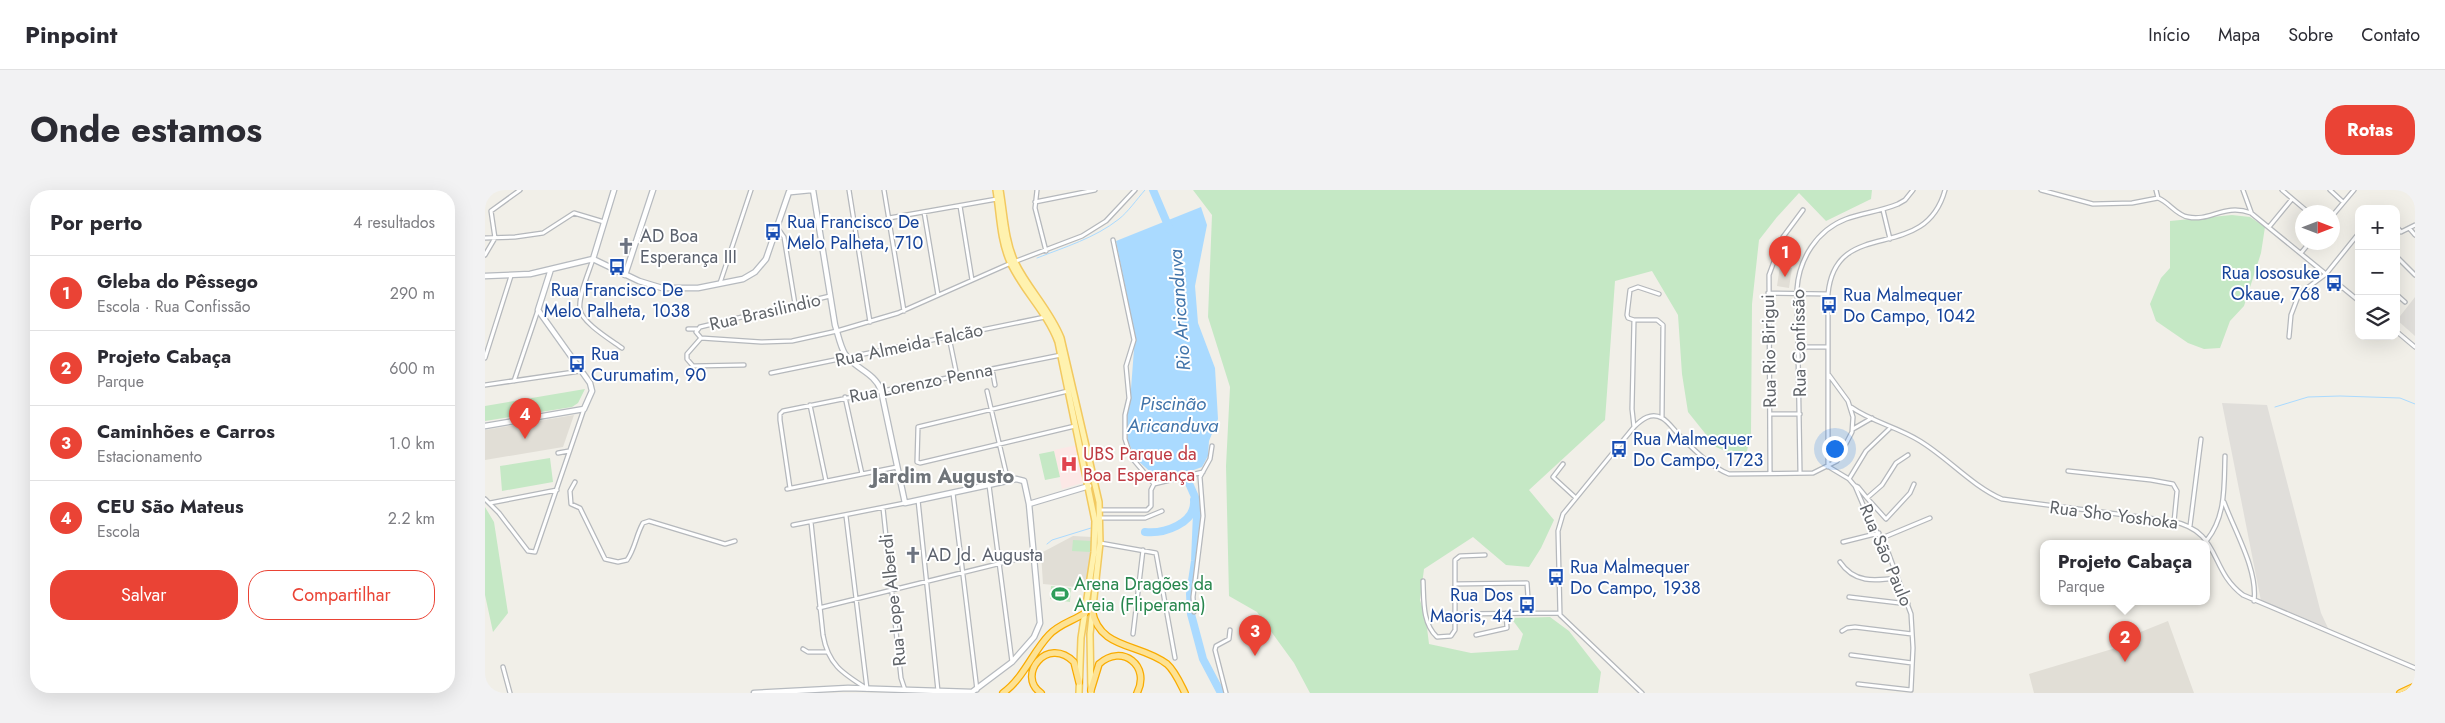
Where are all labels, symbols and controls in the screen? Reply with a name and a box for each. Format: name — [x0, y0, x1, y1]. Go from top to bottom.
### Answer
text: Pinpoint — [25, 17, 117, 52]
text: Início — [2148, 22, 2190, 48]
text: Mapa — [2218, 22, 2260, 48]
text: Sobre — [2288, 22, 2333, 48]
text: Contato — [2361, 22, 2420, 48]
text: Onde estamos — [30, 105, 262, 155]
button: Rotas — [2325, 105, 2415, 155]
north arrow — [2295, 205, 2340, 250]
map controls — [2355, 205, 2400, 340]
button: + — [2355, 205, 2400, 250]
text: Por perto — [50, 208, 142, 238]
place label: Rua Francisco De Melo Palheta, 710 — [787, 209, 924, 256]
text: 4 resultados — [353, 211, 435, 234]
bus stop icon: Rua Francisco De Melo Palheta, 710 — [763, 222, 783, 242]
place label: AD Boa Esperança III — [640, 223, 737, 270]
church icon: AD Boa Esperança III — [616, 236, 636, 256]
pin: 1 — [1769, 236, 1801, 277]
water label: Rio Aricanduva — [1162, 248, 1197, 372]
button: − — [2355, 250, 2400, 295]
bus stop icon: Rua Francisco De Melo Palheta, 1038 — [607, 257, 627, 277]
place label: Rua Iososuke Okaue, 768 — [2221, 260, 2320, 307]
text: Gleba do Pêssego — [97, 268, 258, 295]
bus stop icon: Rua Iososuke Okaue, 768 — [2324, 273, 2344, 293]
place label: Rua Francisco De Melo Palheta, 1038 — [544, 277, 690, 324]
text: 1 — [62, 282, 70, 305]
text: 290 m — [390, 282, 435, 305]
place label: Rua Malmequer Do Campo, 1042 — [1843, 282, 1975, 329]
street label: Rua Brasilindio — [707, 287, 823, 337]
street label: Rua Confissão — [1785, 289, 1813, 397]
street label: Rua Rio Birigui — [1755, 294, 1783, 408]
text: Escola · Rua Confissão — [97, 295, 251, 318]
bus stop icon: Rua Malmequer Do Campo, 1042 — [1819, 295, 1839, 315]
button: layers — [2355, 295, 2400, 340]
street label: Rua Almeida Falcão — [833, 317, 985, 373]
place label: Rua Curumatim, 90 — [591, 341, 706, 388]
text: Projeto Cabaça — [97, 343, 231, 370]
bus stop icon: Rua Curumatim, 90 — [567, 354, 587, 374]
street label: Rua Lorenzo Penna — [847, 356, 995, 410]
text: 2 — [61, 357, 71, 380]
text: 600 m — [389, 357, 435, 380]
text: Parque — [97, 370, 144, 393]
water label: Piscinão Aricanduva — [1126, 390, 1219, 439]
pin: 4 — [509, 398, 541, 439]
text: Caminhões e Carros — [97, 418, 275, 445]
place label: Rua Malmequer Do Campo, 1723 — [1633, 426, 1763, 473]
text: 3 — [61, 432, 71, 455]
text: 1.0 km — [389, 432, 435, 455]
your location — [1822, 436, 1848, 462]
bus stop icon: Rua Malmequer Do Campo, 1723 — [1609, 439, 1629, 459]
place label: UBS Parque da Boa Esperança — [1083, 441, 1197, 488]
text: Estacionamento — [97, 445, 202, 468]
hospital icon: UBS Parque da Boa Esperança — [1059, 454, 1079, 474]
district label: Jardim Augusto — [868, 462, 1015, 491]
text: CEU São Mateus — [97, 493, 244, 520]
street label: Rua Sho Yoshoka — [2048, 494, 2180, 536]
street label: Rua São Paulo — [1853, 500, 1919, 610]
text: 4 — [60, 507, 72, 530]
text: 2.2 km — [388, 507, 435, 530]
text: Escola — [97, 520, 140, 543]
street label: Rua Lope Alberdi — [873, 532, 913, 668]
popup — [2040, 540, 2210, 605]
place label: AD Jd. Augusta — [927, 542, 1043, 568]
church icon: AD Jd. Augusta — [903, 545, 923, 565]
text: Projeto Cabaça — [2058, 548, 2192, 575]
place label: Rua Malmequer Do Campo, 1938 — [1570, 554, 1701, 601]
bus stop icon: Rua Malmequer Do Campo, 1938 — [1546, 567, 1566, 587]
button: Salvar — [50, 570, 238, 620]
button: Compartilhar — [248, 570, 435, 620]
place label: Arena Dragões da Areia (Fliperama) — [1074, 571, 1213, 618]
text: Parque — [2058, 575, 2105, 598]
place label: Rua Dos Maoris, 44 — [1430, 582, 1513, 629]
sports icon: Arena Dragões da Areia (Fliperama) — [1050, 584, 1070, 604]
bus stop icon: Rua Dos Maoris, 44 — [1517, 595, 1537, 615]
pin: 3 — [1239, 615, 1271, 656]
pin: 2 — [2109, 621, 2141, 662]

